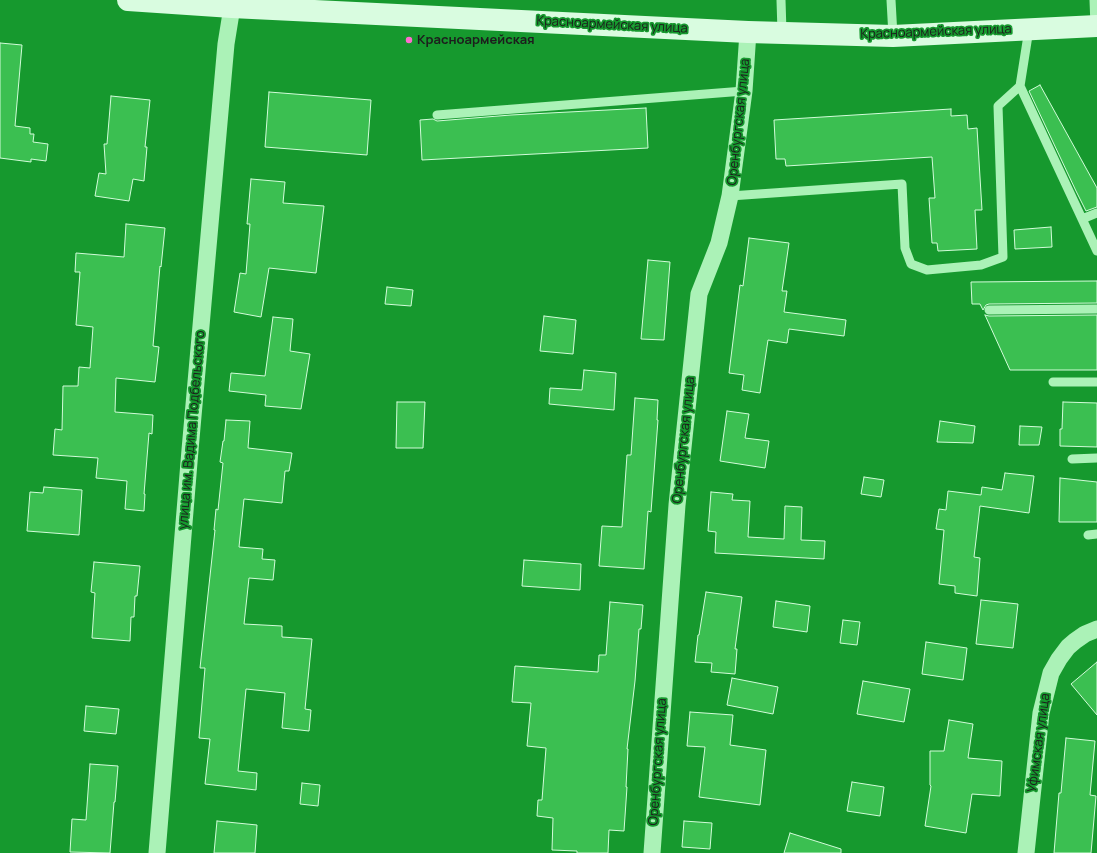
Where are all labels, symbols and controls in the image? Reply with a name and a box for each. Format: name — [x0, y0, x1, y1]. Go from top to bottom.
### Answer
street label: Красноармейская улица — [536, 13, 688, 37]
street label: Красноармейская улица — [860, 22, 1012, 42]
place label: Красноармейская — [417, 32, 535, 48]
marker: Красноармейская — [404, 35, 414, 45]
street label: Оренбургская улица — [725, 58, 753, 186]
street label: улица им. Вадима Подбельского — [176, 330, 208, 530]
street label: Оренбургская улица — [670, 376, 698, 504]
street label: Уфимская улица — [1024, 692, 1054, 794]
street label: Оренбургская улица — [646, 698, 670, 826]

